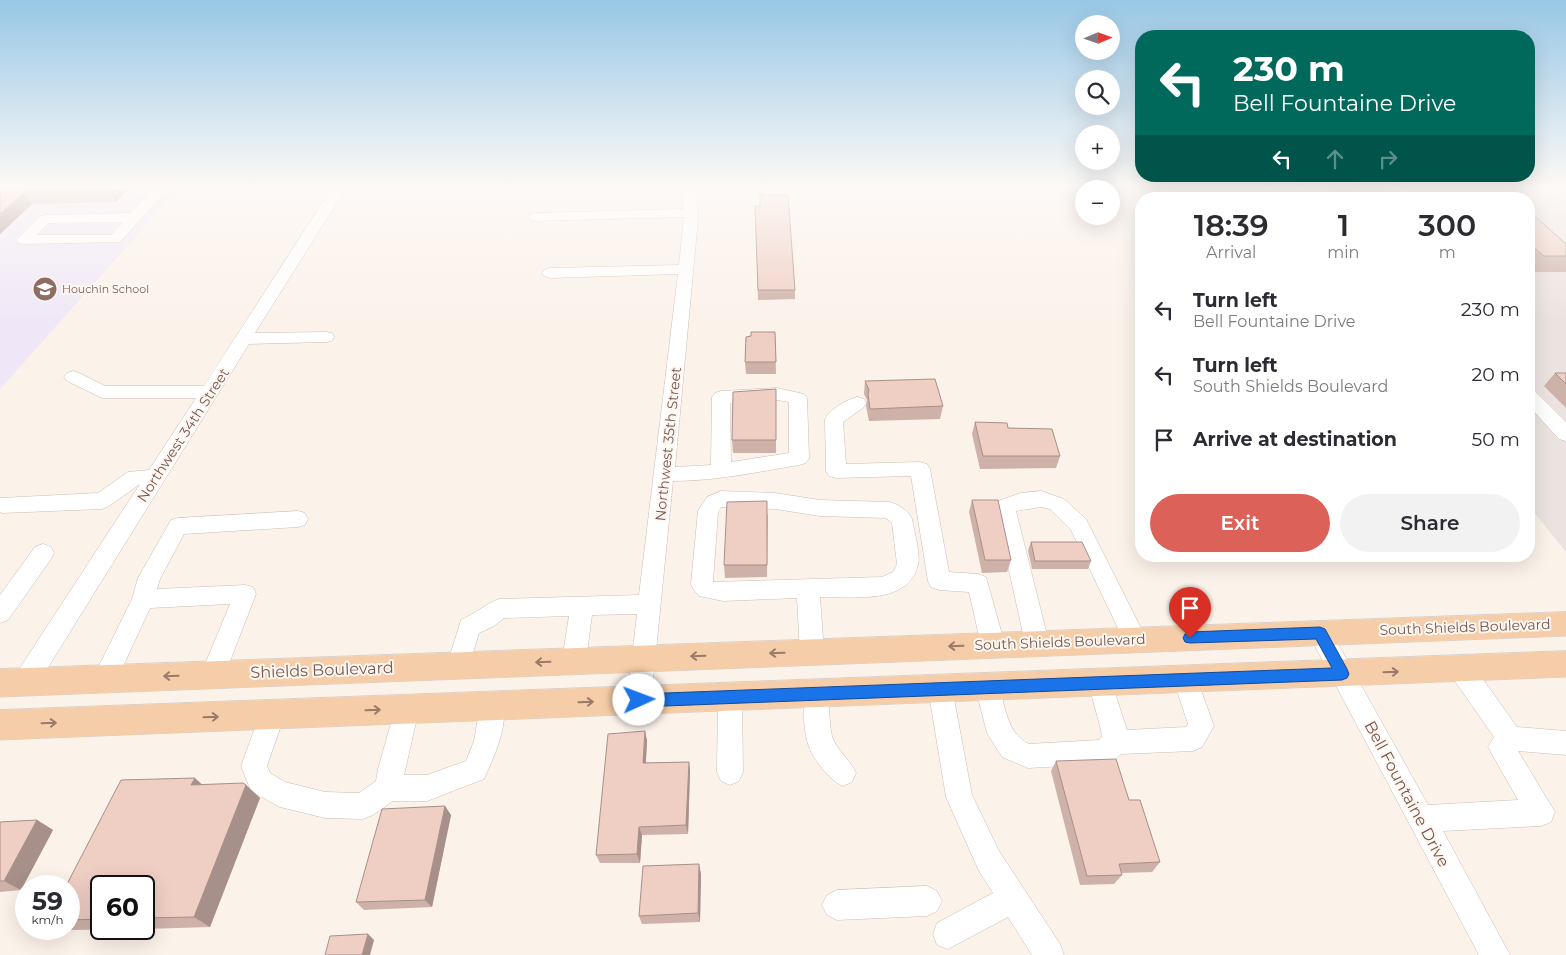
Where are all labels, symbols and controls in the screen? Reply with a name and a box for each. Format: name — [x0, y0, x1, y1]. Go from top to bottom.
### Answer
north arrow — [1075, 15, 1120, 60]
map controls — [1075, 15, 1120, 225]
text: 230 m — [1233, 47, 1345, 90]
icon: left — [1150, 50, 1215, 115]
button: search — [1075, 70, 1120, 115]
text: Bell Fountaine Drive — [1233, 90, 1456, 117]
button: + — [1075, 125, 1120, 170]
icon: left — [1268, 145, 1296, 173]
icon: ahead — [1321, 145, 1349, 173]
icon: right — [1374, 145, 1402, 173]
button: − — [1075, 180, 1120, 225]
text: 18:39 — [1194, 207, 1268, 244]
text: 1 — [1338, 207, 1349, 244]
text: 300 — [1418, 207, 1476, 244]
text: Arrival — [1206, 243, 1256, 262]
text: min — [1327, 243, 1359, 262]
text: m — [1439, 243, 1456, 262]
school or university icon: Houchin School — [32, 276, 58, 302]
place label: Houchin School — [62, 282, 149, 296]
text: Turn left — [1193, 289, 1278, 312]
icon: left — [1150, 296, 1178, 324]
text: 230 m — [1461, 298, 1520, 321]
text: Bell Fountaine Drive — [1193, 312, 1355, 331]
text: Turn left — [1193, 354, 1278, 377]
icon: left — [1150, 361, 1178, 389]
text: 20 m — [1472, 363, 1520, 386]
street label: Northwest 34th Street — [133, 364, 233, 505]
street label: Northwest 35th Street — [651, 366, 685, 522]
text: South Shields Boulevard — [1193, 377, 1388, 396]
icon: arrive — [1150, 426, 1178, 454]
text: Arrive at destination — [1193, 428, 1397, 451]
text: 50 m — [1472, 428, 1520, 451]
button: Exit — [1150, 494, 1330, 552]
button: Share — [1340, 494, 1520, 552]
pin — [1169, 587, 1211, 638]
icon: arrive — [1176, 594, 1204, 622]
street label: South Shields Boulevard — [1379, 615, 1551, 639]
street label: South Shields Boulevard — [974, 630, 1146, 654]
one-way arrow — [949, 642, 965, 651]
one-way arrow — [769, 648, 785, 658]
one-way arrow — [691, 651, 707, 661]
one-way arrow — [535, 657, 551, 666]
street label: Shields Boulevard — [250, 658, 394, 682]
one-way arrow — [1383, 667, 1399, 676]
one-way arrow — [163, 671, 180, 681]
position arrow — [612, 673, 664, 725]
one-way arrow — [577, 698, 593, 707]
one-way arrow — [365, 706, 381, 715]
one-way arrow — [203, 712, 219, 721]
one-way arrow — [40, 718, 56, 728]
street label: Bell Fountaine Drive — [1360, 718, 1454, 870]
speed limit sign: 60 — [90, 875, 155, 940]
text: 59 — [32, 886, 63, 916]
text: km/h — [31, 912, 64, 927]

